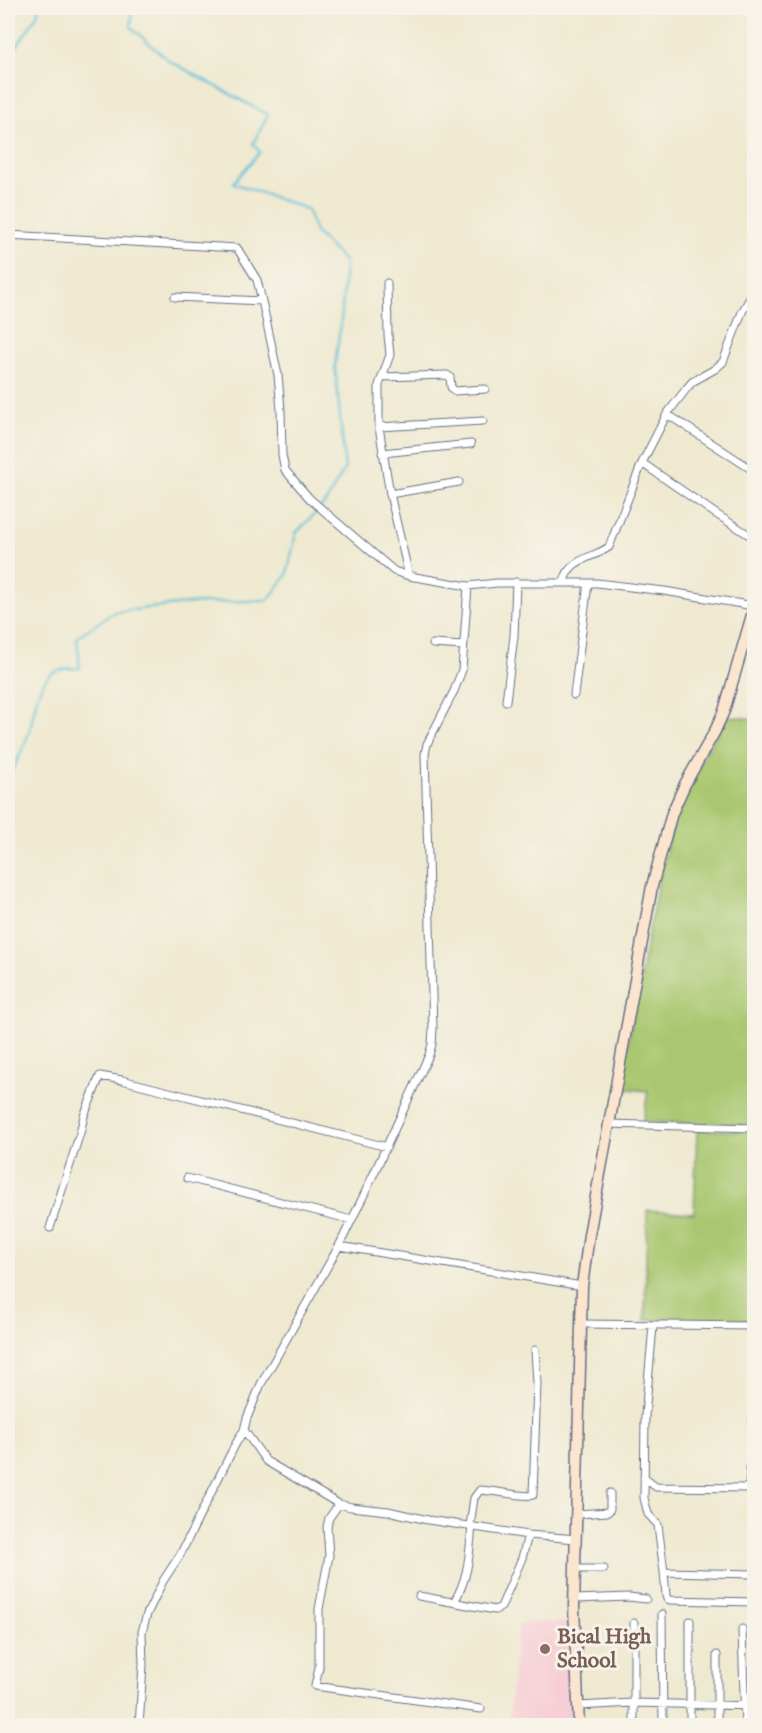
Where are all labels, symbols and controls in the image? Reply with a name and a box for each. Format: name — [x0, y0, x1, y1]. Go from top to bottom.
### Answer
place label: Bical High School — [557, 1624, 652, 1675]
marker: Bical High School — [538, 1642, 552, 1656]

